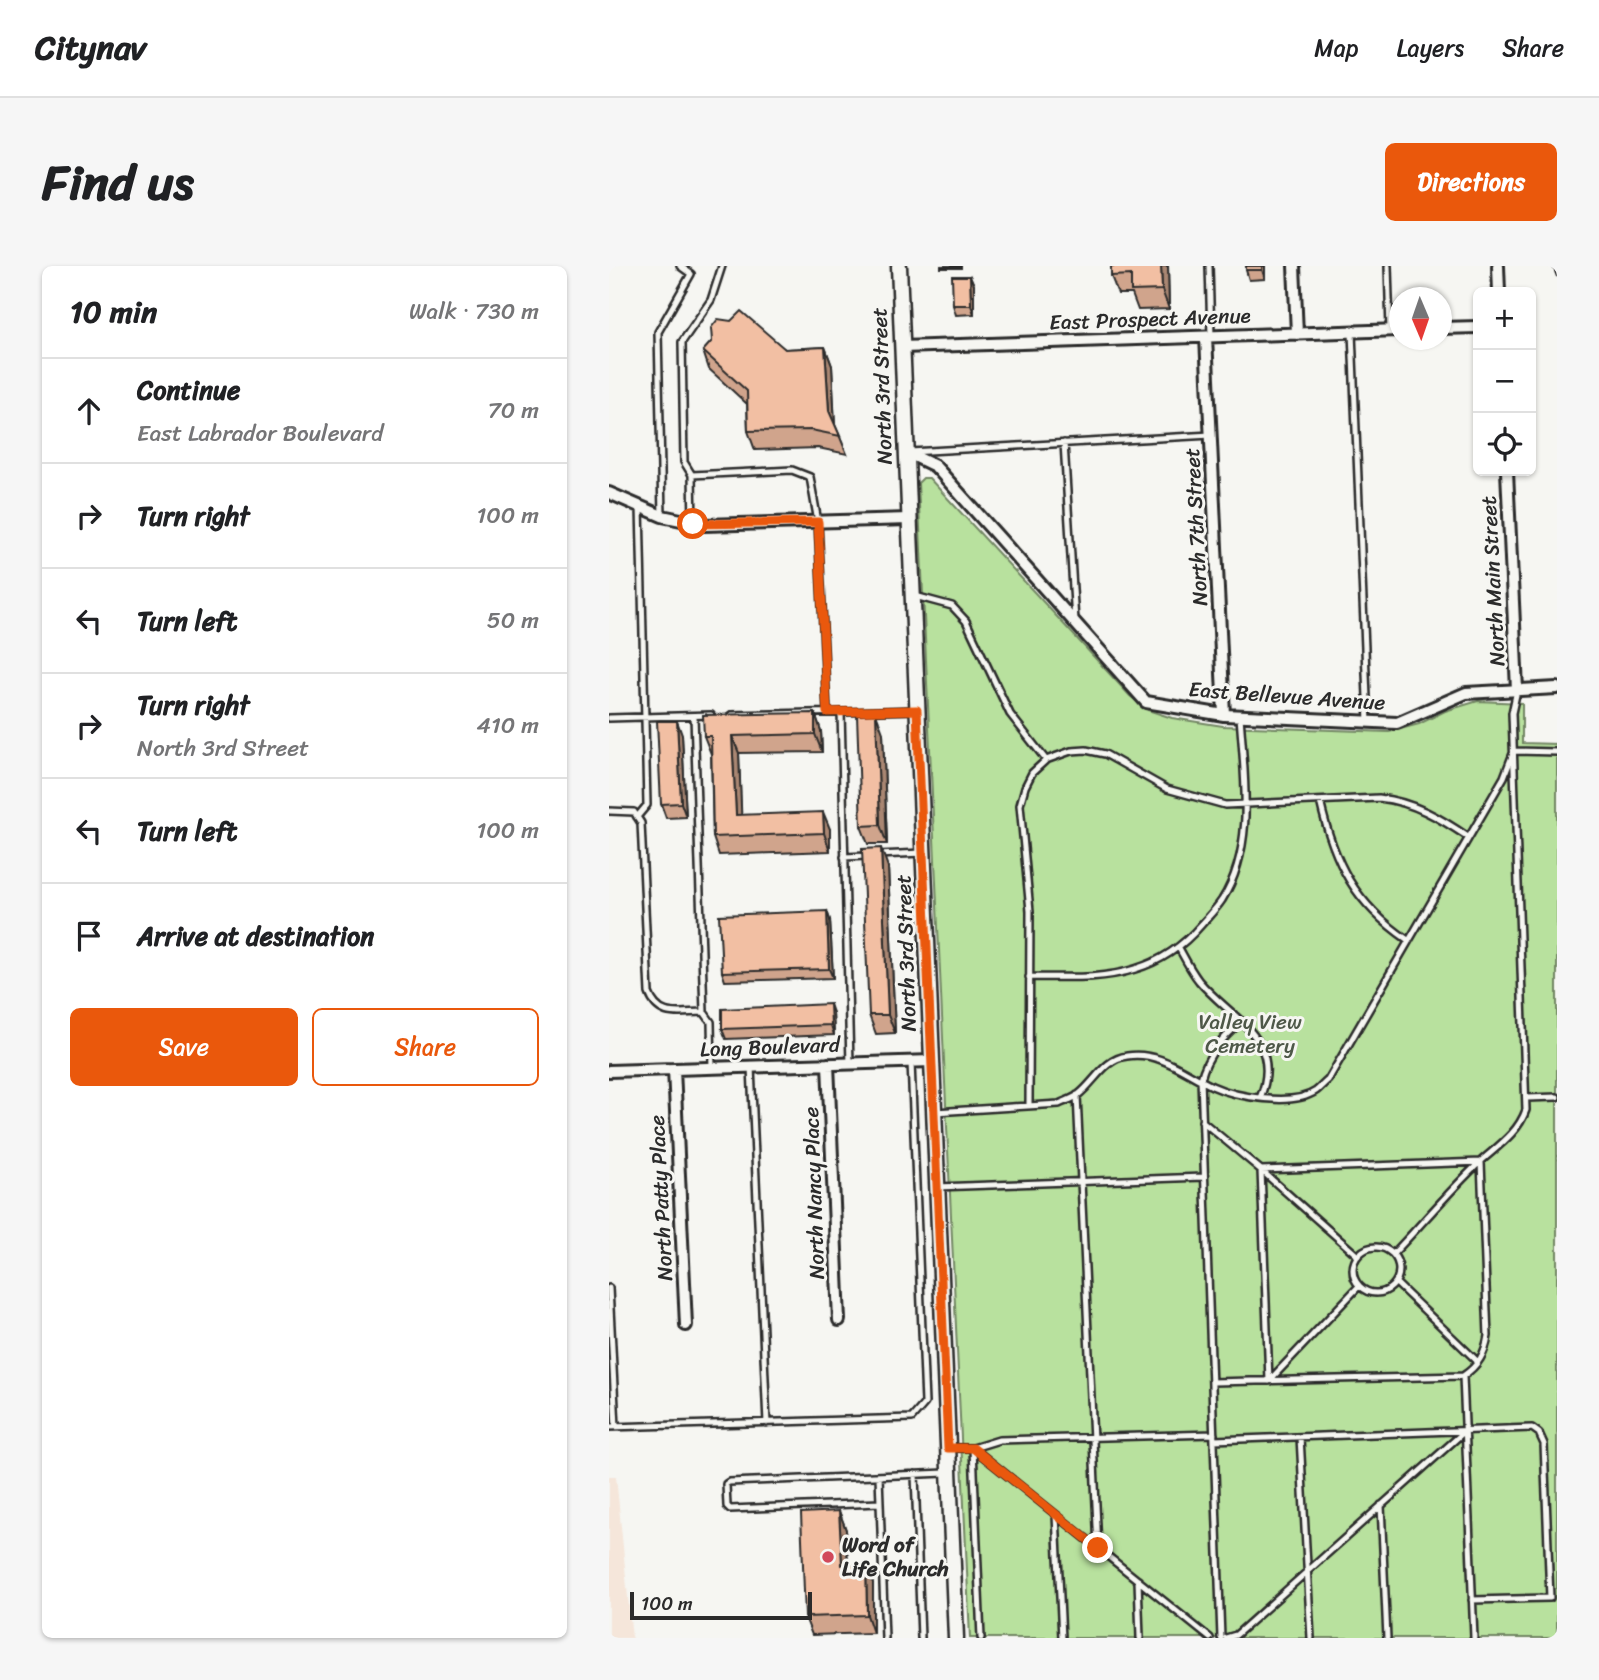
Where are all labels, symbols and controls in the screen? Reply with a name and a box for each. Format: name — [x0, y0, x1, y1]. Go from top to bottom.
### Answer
text: Citynav — [35, 19, 146, 77]
text: Map — [1314, 27, 1359, 69]
text: Layers — [1397, 27, 1464, 69]
text: Share — [1502, 27, 1564, 69]
text: Find us — [42, 139, 194, 226]
button: Directions — [1385, 143, 1557, 221]
text: 10 min — [70, 285, 157, 339]
north arrow — [1389, 287, 1452, 350]
map controls — [1473, 287, 1536, 476]
button: + — [1473, 287, 1536, 350]
text: Walk · 730 m — [409, 291, 539, 332]
street label: East Prospect Avenue — [1049, 296, 1251, 342]
street label: North 3rd Street — [860, 307, 904, 465]
button: − — [1473, 350, 1536, 413]
text: Continue — [137, 367, 240, 413]
text: 70 m — [488, 390, 539, 431]
icon: ahead — [70, 392, 108, 430]
text: East Labrador Boulevard — [137, 413, 383, 454]
button: locate — [1473, 413, 1536, 476]
street label: North 7th Street — [1173, 447, 1219, 607]
text: Turn right — [137, 493, 250, 539]
text: 100 m — [476, 495, 539, 536]
street label: North Main Street — [1470, 495, 1516, 667]
icon: right — [70, 497, 108, 535]
route start — [677, 508, 708, 539]
text: Turn left — [137, 598, 237, 644]
text: 50 m — [487, 600, 539, 641]
icon: left — [70, 602, 108, 640]
street label: East Bellevue Avenue — [1187, 670, 1387, 722]
text: Turn right — [137, 682, 250, 728]
text: 410 m — [477, 705, 539, 746]
icon: right — [70, 707, 108, 745]
text: North 3rd Street — [137, 728, 309, 769]
text: Turn left — [137, 808, 237, 854]
text: 100 m — [476, 810, 539, 851]
icon: left — [70, 812, 108, 850]
street label: North 3rd Street — [884, 874, 928, 1032]
text: Arrive at destination — [137, 913, 374, 959]
icon: arrive — [70, 917, 108, 955]
park label: Valley View Cemetery — [1199, 1003, 1302, 1065]
button: Save — [70, 1008, 298, 1086]
button: Share — [312, 1008, 539, 1086]
street label: Long Boulevard — [699, 1026, 843, 1068]
street label: North Nancy Place — [792, 1106, 836, 1280]
street label: North Patty Place — [638, 1114, 684, 1282]
place label: Word of Life Church — [842, 1526, 949, 1588]
route end — [1082, 1532, 1113, 1563]
marker: Word of Life Church — [820, 1549, 836, 1565]
text: 100 m — [641, 1587, 693, 1620]
scale bar — [630, 1589, 812, 1621]

